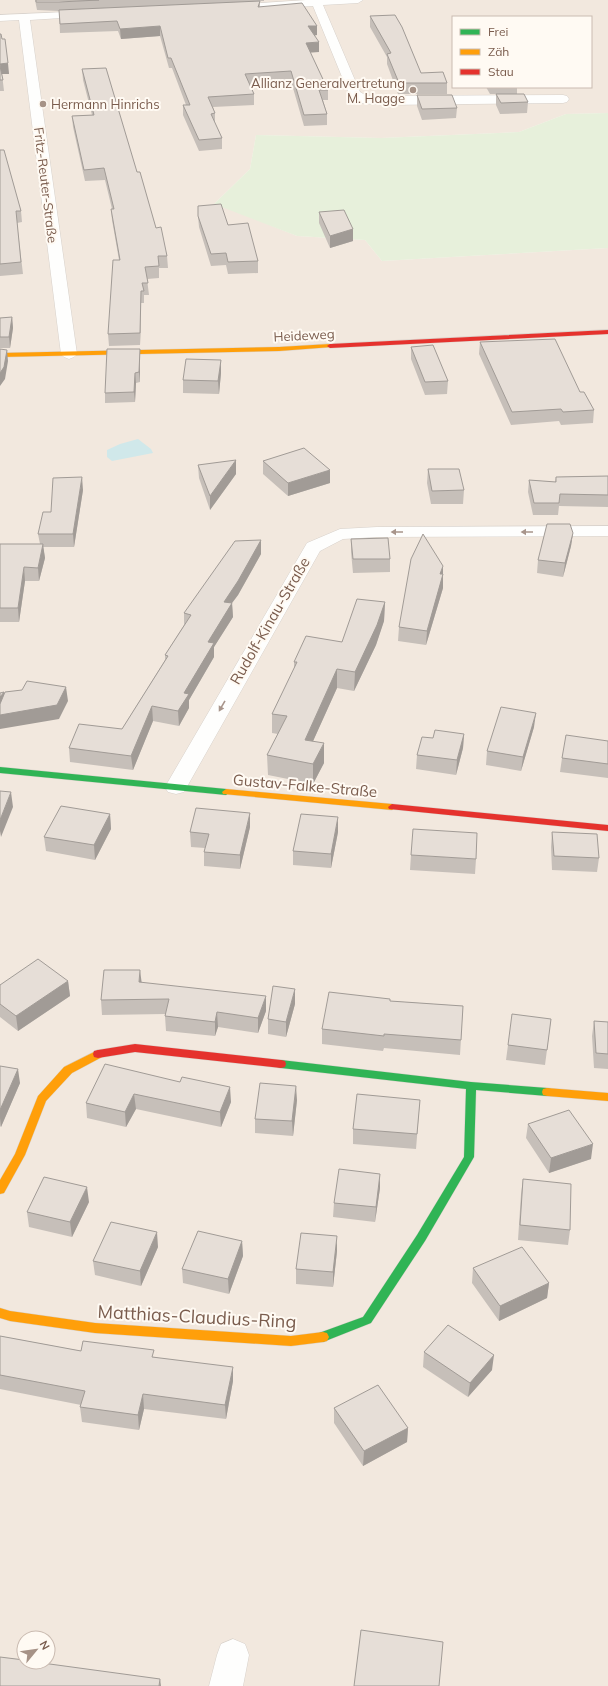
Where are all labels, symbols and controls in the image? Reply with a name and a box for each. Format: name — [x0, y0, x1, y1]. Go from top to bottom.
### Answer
legend — [452, 16, 592, 88]
text: Frei — [488, 24, 508, 39]
text: Zäh — [488, 44, 509, 59]
text: Stau — [488, 64, 514, 79]
place label: Allianz Generalvertretung M. Hagge — [251, 75, 405, 106]
marker: Allianz Generalvertretung M. Hagge — [408, 85, 418, 95]
place label: Hermann Hinrichs — [51, 96, 160, 112]
marker: Hermann Hinrichs — [38, 99, 48, 109]
street label: Fritz-Reuter-Straße — [31, 126, 61, 244]
street label: Heideweg — [273, 325, 335, 345]
one-way arrow — [390, 529, 403, 535]
one-way arrow — [520, 529, 533, 535]
street label: Rudolf-Kinau-Straße — [225, 554, 314, 688]
one-way arrow — [219, 700, 226, 712]
street label: Gustav-Falke-Straße — [232, 770, 378, 801]
street label: Matthias-Claudius-Ring — [97, 1300, 297, 1333]
north arrow — [16, 1630, 56, 1670]
text: N — [37, 1638, 53, 1652]

